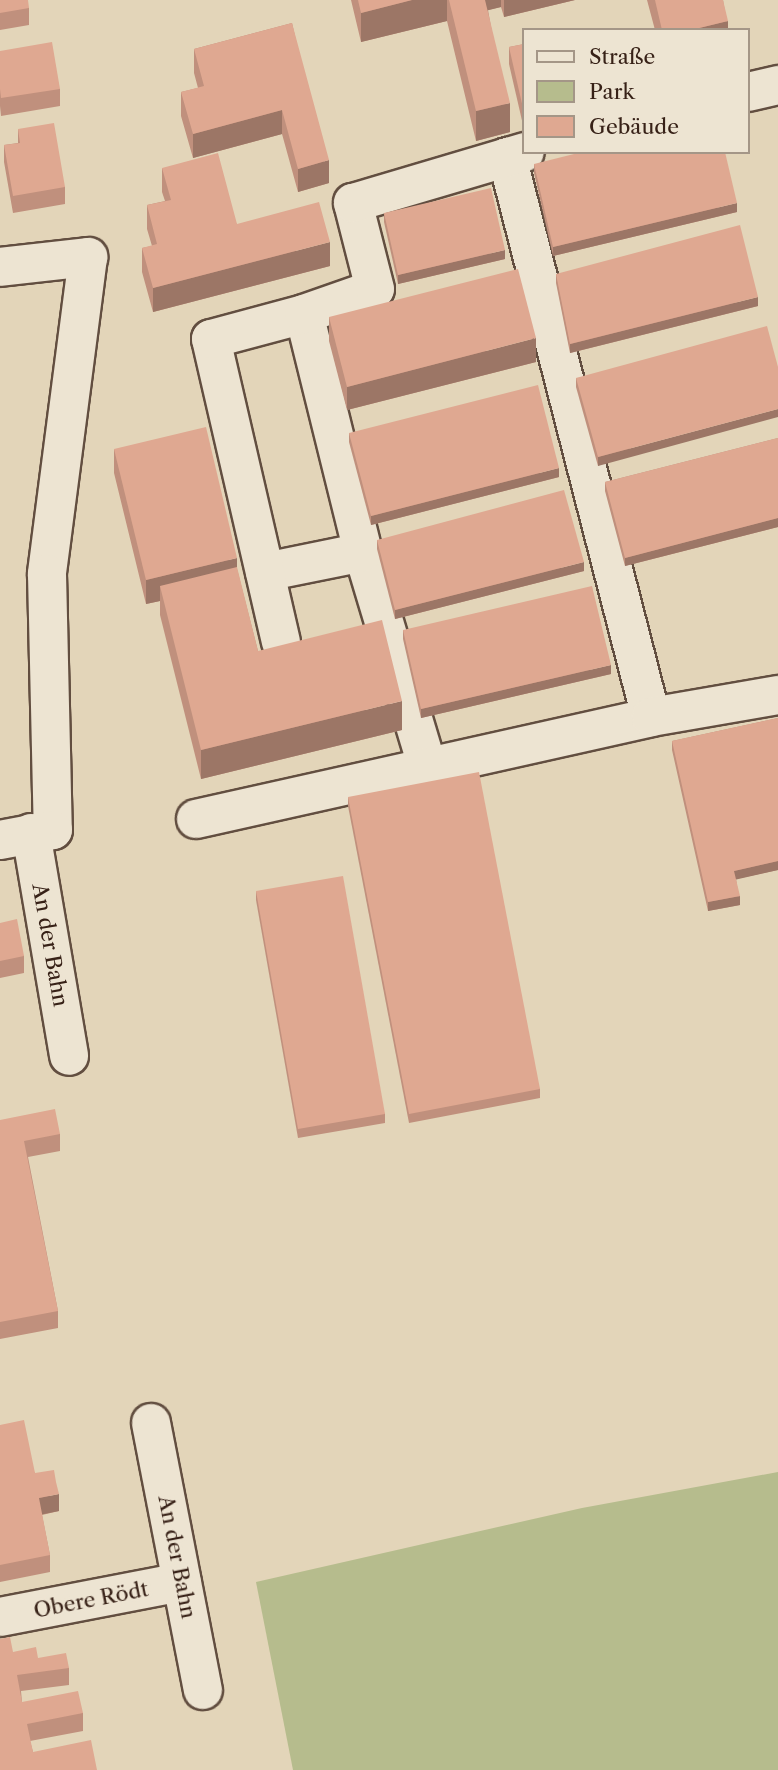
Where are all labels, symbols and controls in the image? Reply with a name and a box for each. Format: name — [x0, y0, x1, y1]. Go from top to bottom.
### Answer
legend — [522, 28, 750, 154]
text: Straße — [589, 44, 655, 69]
text: Park — [589, 79, 635, 104]
text: Gebäude — [589, 114, 679, 139]
street label: An der Bahn — [27, 881, 73, 1009]
street label: An der Bahn — [153, 1493, 201, 1621]
street label: Obere Rödt — [32, 1577, 150, 1623]

